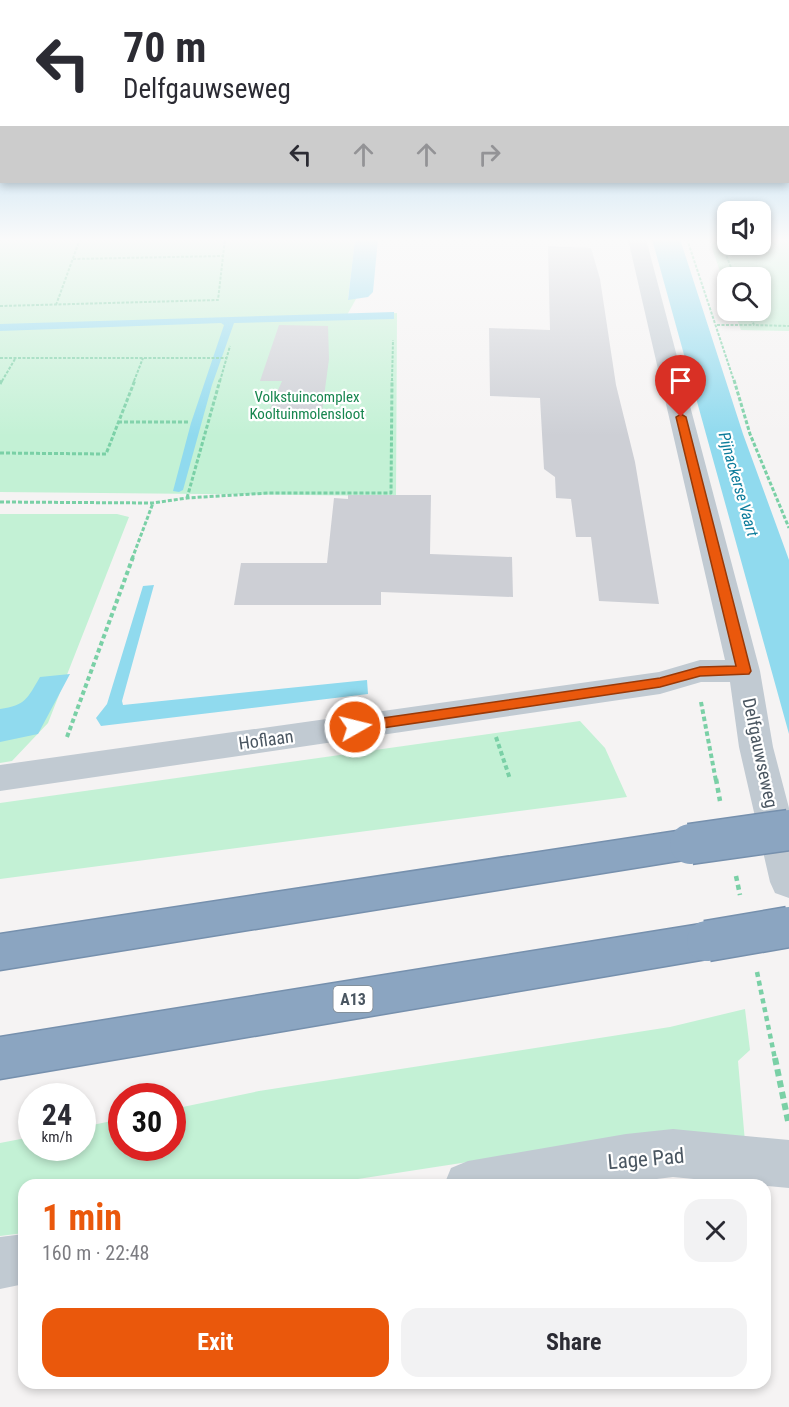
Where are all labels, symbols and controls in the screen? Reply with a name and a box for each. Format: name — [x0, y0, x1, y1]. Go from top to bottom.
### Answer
text: 70 m — [123, 23, 206, 72]
icon: left — [24, 24, 102, 102]
text: Delfgauwseweg — [123, 73, 291, 105]
icon: left — [284, 138, 317, 171]
icon: ahead — [347, 138, 380, 171]
icon: ahead — [410, 138, 443, 171]
icon: right — [473, 138, 506, 171]
map controls — [717, 201, 771, 321]
button: sound — [717, 201, 771, 255]
button: search — [717, 267, 771, 321]
pin — [655, 355, 706, 417]
icon: arrive — [664, 364, 697, 397]
park label: Volkstuincomplex Kooltuinmolensloot — [249, 388, 365, 423]
water label: Pijnackerse Vaart — [715, 430, 763, 539]
position arrow — [323, 695, 387, 759]
street label: Delfgauwseweg — [739, 696, 782, 810]
street label: Hoflaan — [237, 725, 295, 754]
road number: A13 — [334, 986, 372, 1012]
speed limit sign: 30 — [108, 1083, 186, 1161]
text: 24 — [42, 1097, 72, 1132]
text: km/h — [42, 1128, 72, 1146]
street label: Lage Pad — [607, 1144, 685, 1174]
text: 1 min — [42, 1197, 122, 1239]
button: close — [684, 1199, 747, 1262]
text: 160 m · 22:48 — [42, 1241, 149, 1265]
button: Exit — [42, 1308, 389, 1377]
button: Share — [401, 1308, 747, 1377]

